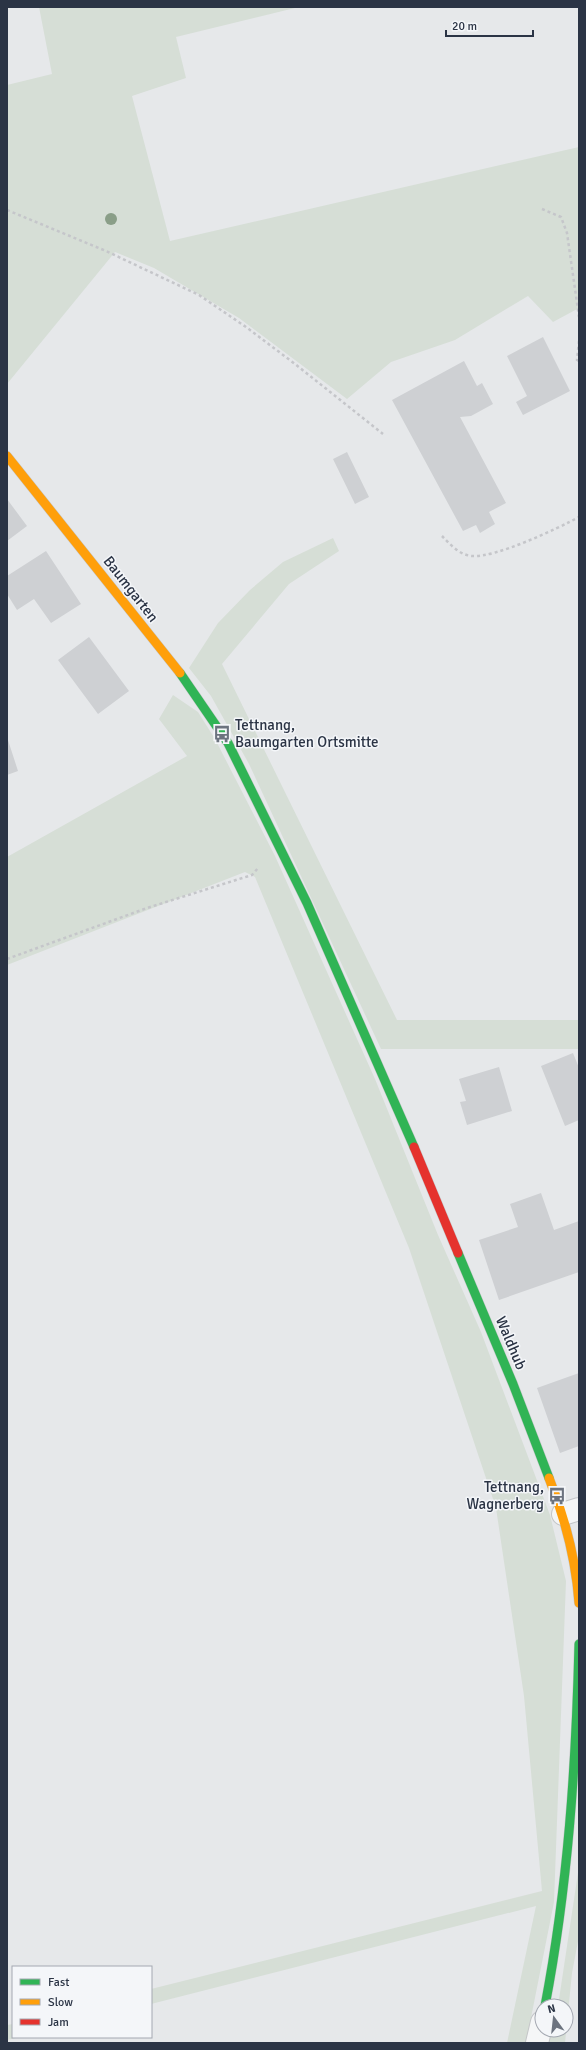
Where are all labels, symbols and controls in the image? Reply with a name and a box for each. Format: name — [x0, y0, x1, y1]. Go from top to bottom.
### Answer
scale bar — [446, 12, 533, 38]
text: 20 m — [452, 19, 477, 34]
street label: Baumgarten — [100, 552, 162, 626]
place label: Tettnang, Baumgarten Ortsmitte — [235, 716, 379, 751]
bus stop icon: Tettnang, Baumgarten Ortsmitte — [212, 724, 232, 744]
street label: Waldhub — [492, 1314, 530, 1373]
place label: Tettnang, Wagnerberg — [466, 1478, 544, 1513]
bus stop icon: Tettnang, Wagnerberg — [547, 1486, 567, 1506]
legend — [12, 1966, 152, 2038]
text: Fast — [48, 1975, 69, 1990]
text: Slow — [48, 1995, 73, 2010]
north arrow — [534, 1998, 574, 2038]
text: N — [546, 2002, 557, 2016]
text: Jam — [48, 2015, 69, 2030]

